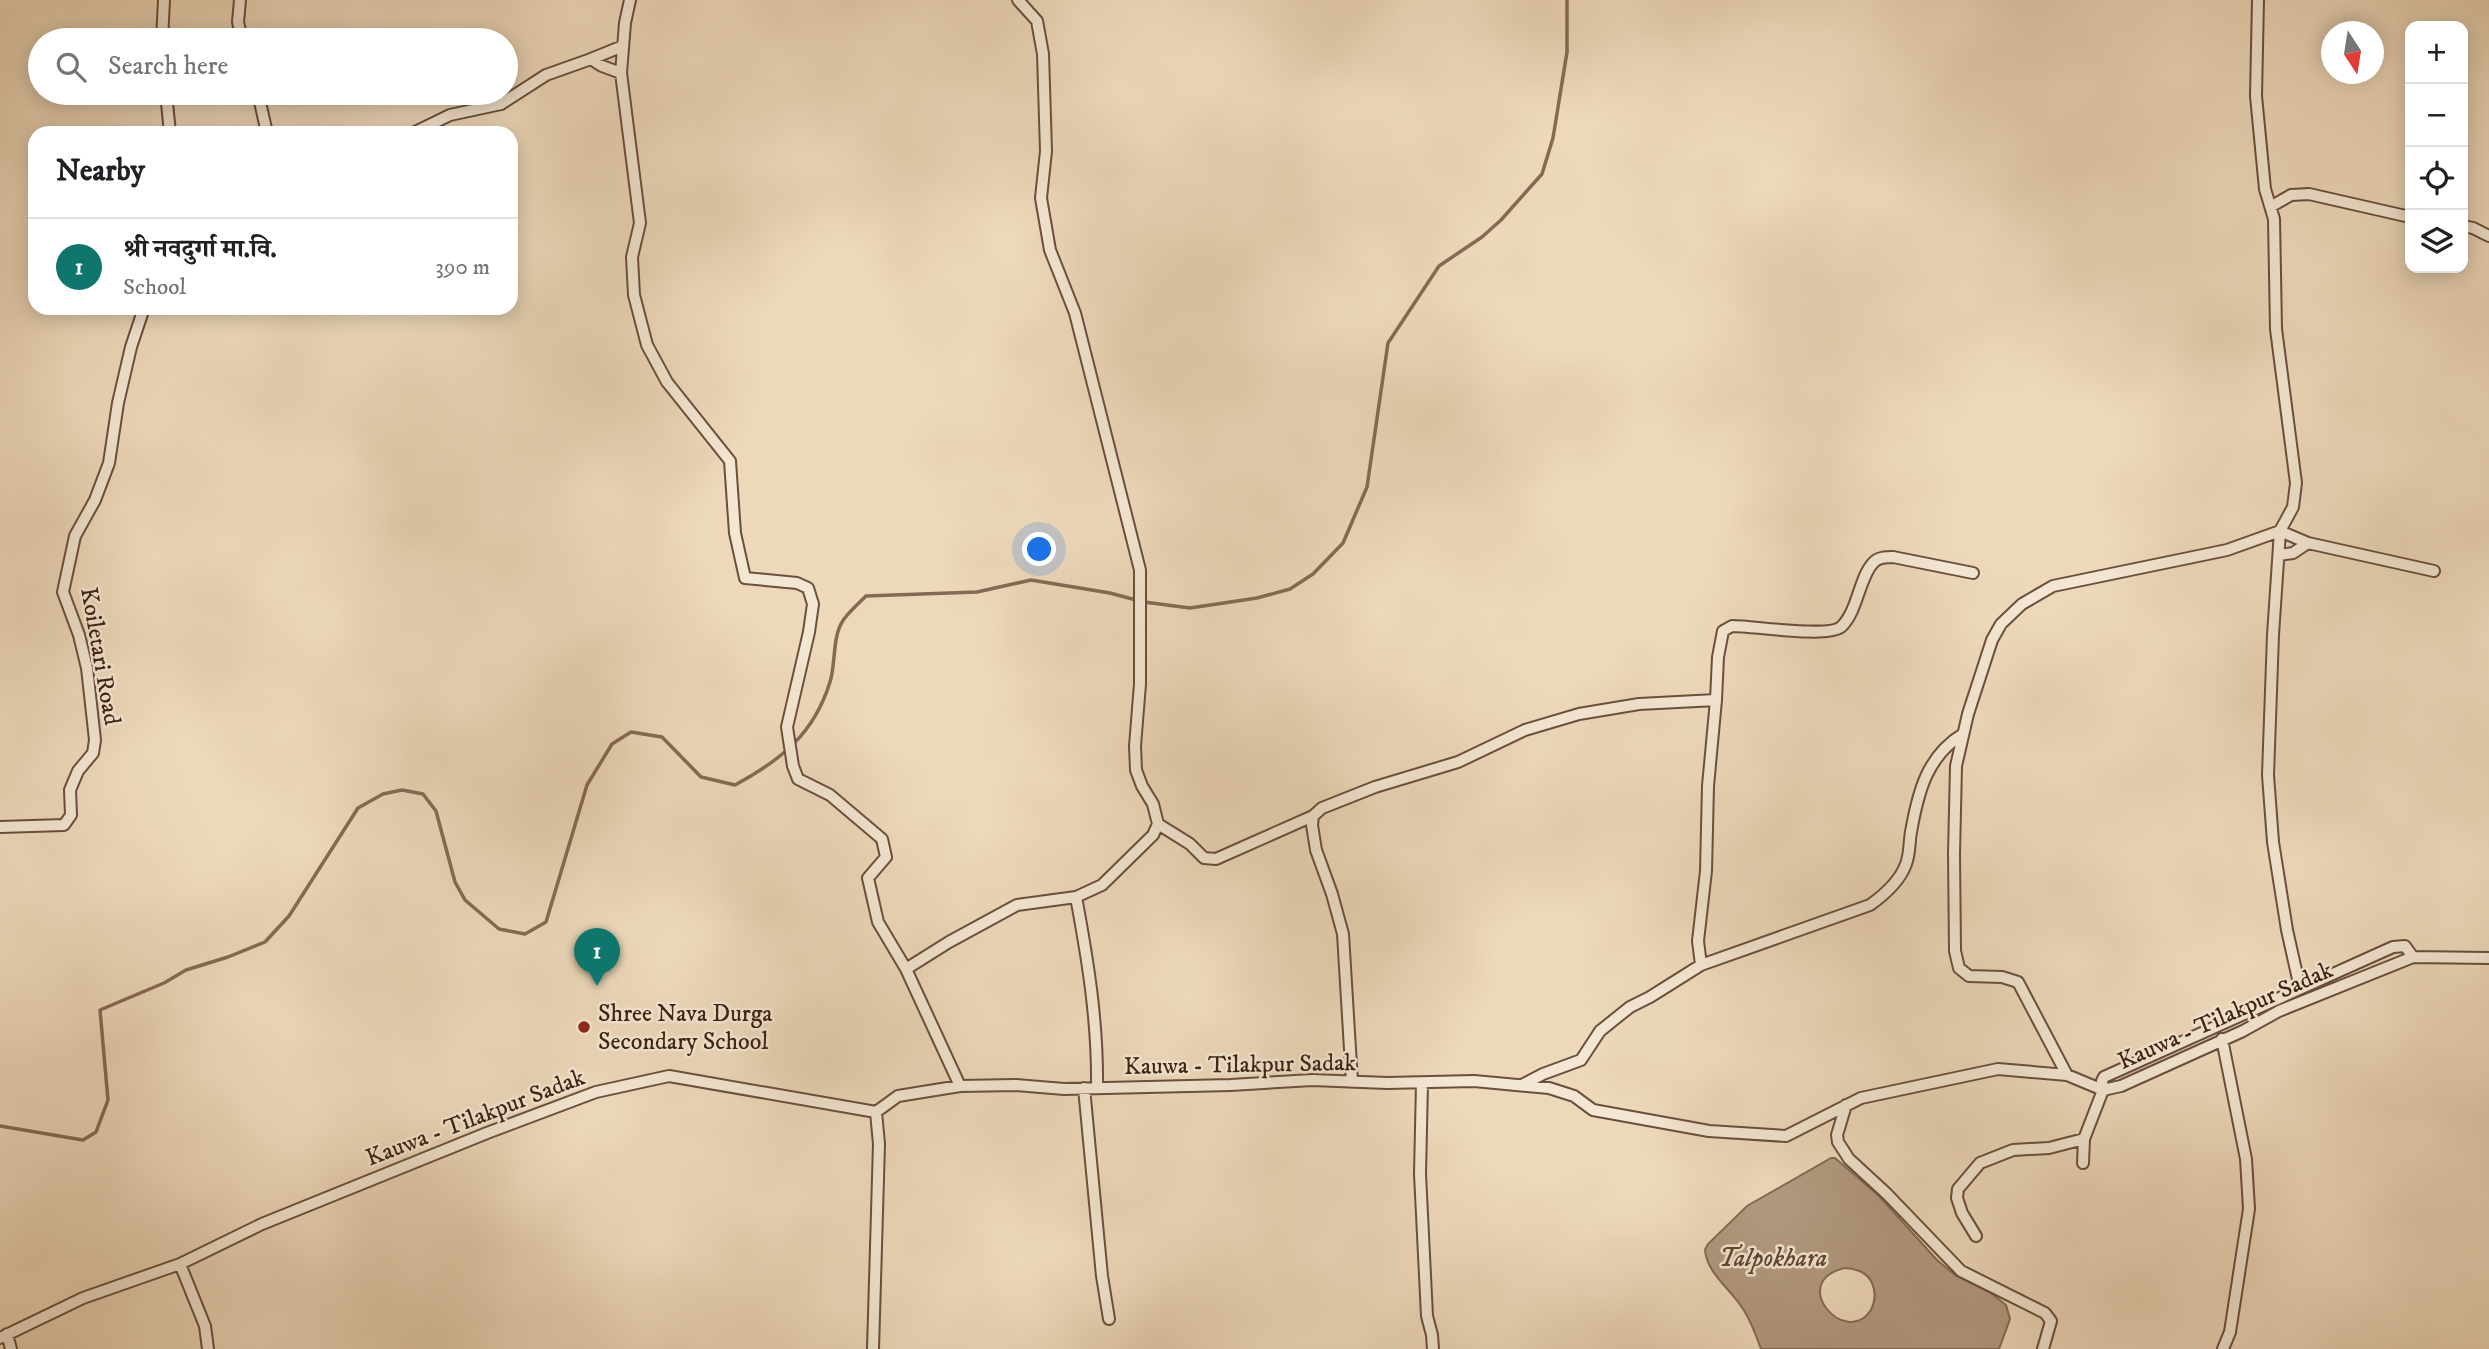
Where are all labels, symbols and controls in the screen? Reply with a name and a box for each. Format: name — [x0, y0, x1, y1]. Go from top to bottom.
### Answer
north arrow — [2321, 21, 2384, 84]
map controls — [2405, 21, 2468, 273]
button: + — [2405, 21, 2468, 84]
search box — [28, 28, 518, 105]
icon: search — [52, 48, 90, 86]
text: Search here — [108, 50, 228, 83]
button: − — [2405, 84, 2468, 147]
button: locate — [2405, 147, 2468, 210]
text: Nearby — [56, 153, 145, 190]
button: layers — [2405, 210, 2468, 273]
text: श्री नवदुर्गा मा.वि. — [123, 233, 277, 266]
text: 1 — [75, 253, 83, 282]
text: 390 m — [435, 253, 490, 282]
text: School — [123, 273, 186, 302]
your location — [1022, 532, 1056, 566]
street label: Koiletari Road — [73, 585, 127, 727]
pin: 1 — [574, 928, 620, 986]
street label: Kauwa - Tilakpur Sadak — [2113, 955, 2338, 1077]
place label: Shree Nava Durga Secondary School — [598, 999, 773, 1057]
marker: Shree Nava Durga Secondary School — [576, 1019, 592, 1035]
street label: Kauwa - Tilakpur Sadak — [1124, 1048, 1356, 1082]
street label: Kauwa - Tilakpur Sadak — [362, 1062, 589, 1174]
water label: Talpokhara — [1719, 1242, 1827, 1275]

